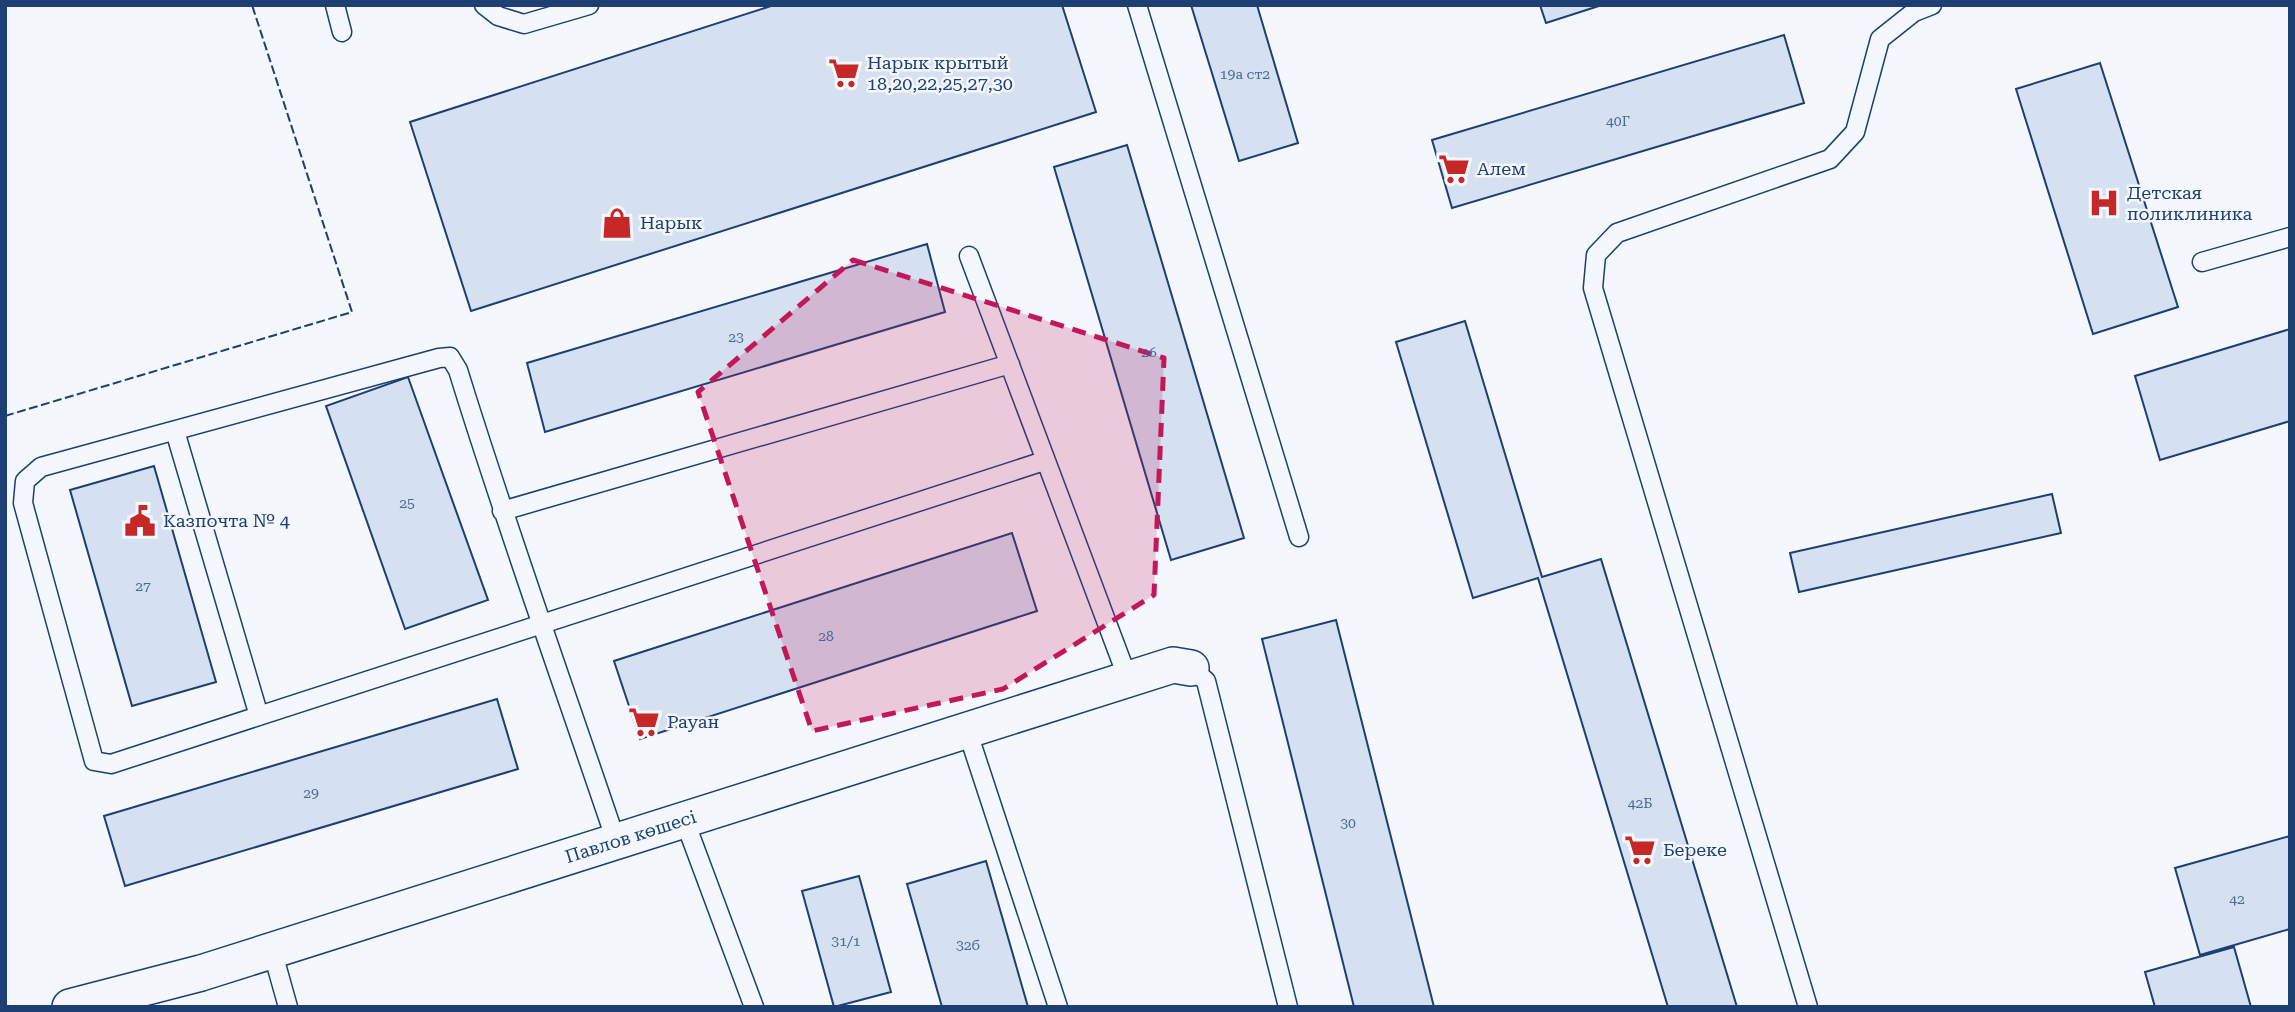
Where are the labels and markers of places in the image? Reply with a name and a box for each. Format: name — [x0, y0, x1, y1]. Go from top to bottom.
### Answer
place label: Нарык крытый 18,20,22,25,27,30 — [867, 52, 1013, 94]
supermarket icon: Нарык крытый 18,20,22,25,27,30 — [827, 56, 861, 90]
supermarket icon: Алем — [1437, 152, 1471, 186]
place label: Алем — [1477, 158, 1526, 179]
place label: Детская поликлиника — [2127, 182, 2253, 224]
hospital icon: Детская поликлиника — [2087, 186, 2121, 220]
shop icon: Нарык — [600, 206, 634, 240]
place label: Нарык — [640, 212, 703, 233]
public building icon: Казпочта № 4 — [123, 504, 157, 538]
place label: Казпочта № 4 — [163, 510, 290, 531]
supermarket icon: Рауан — [627, 705, 661, 739]
place label: Рауан — [667, 711, 719, 732]
supermarket icon: Береке — [1623, 833, 1657, 867]
place label: Береке — [1663, 839, 1727, 860]

